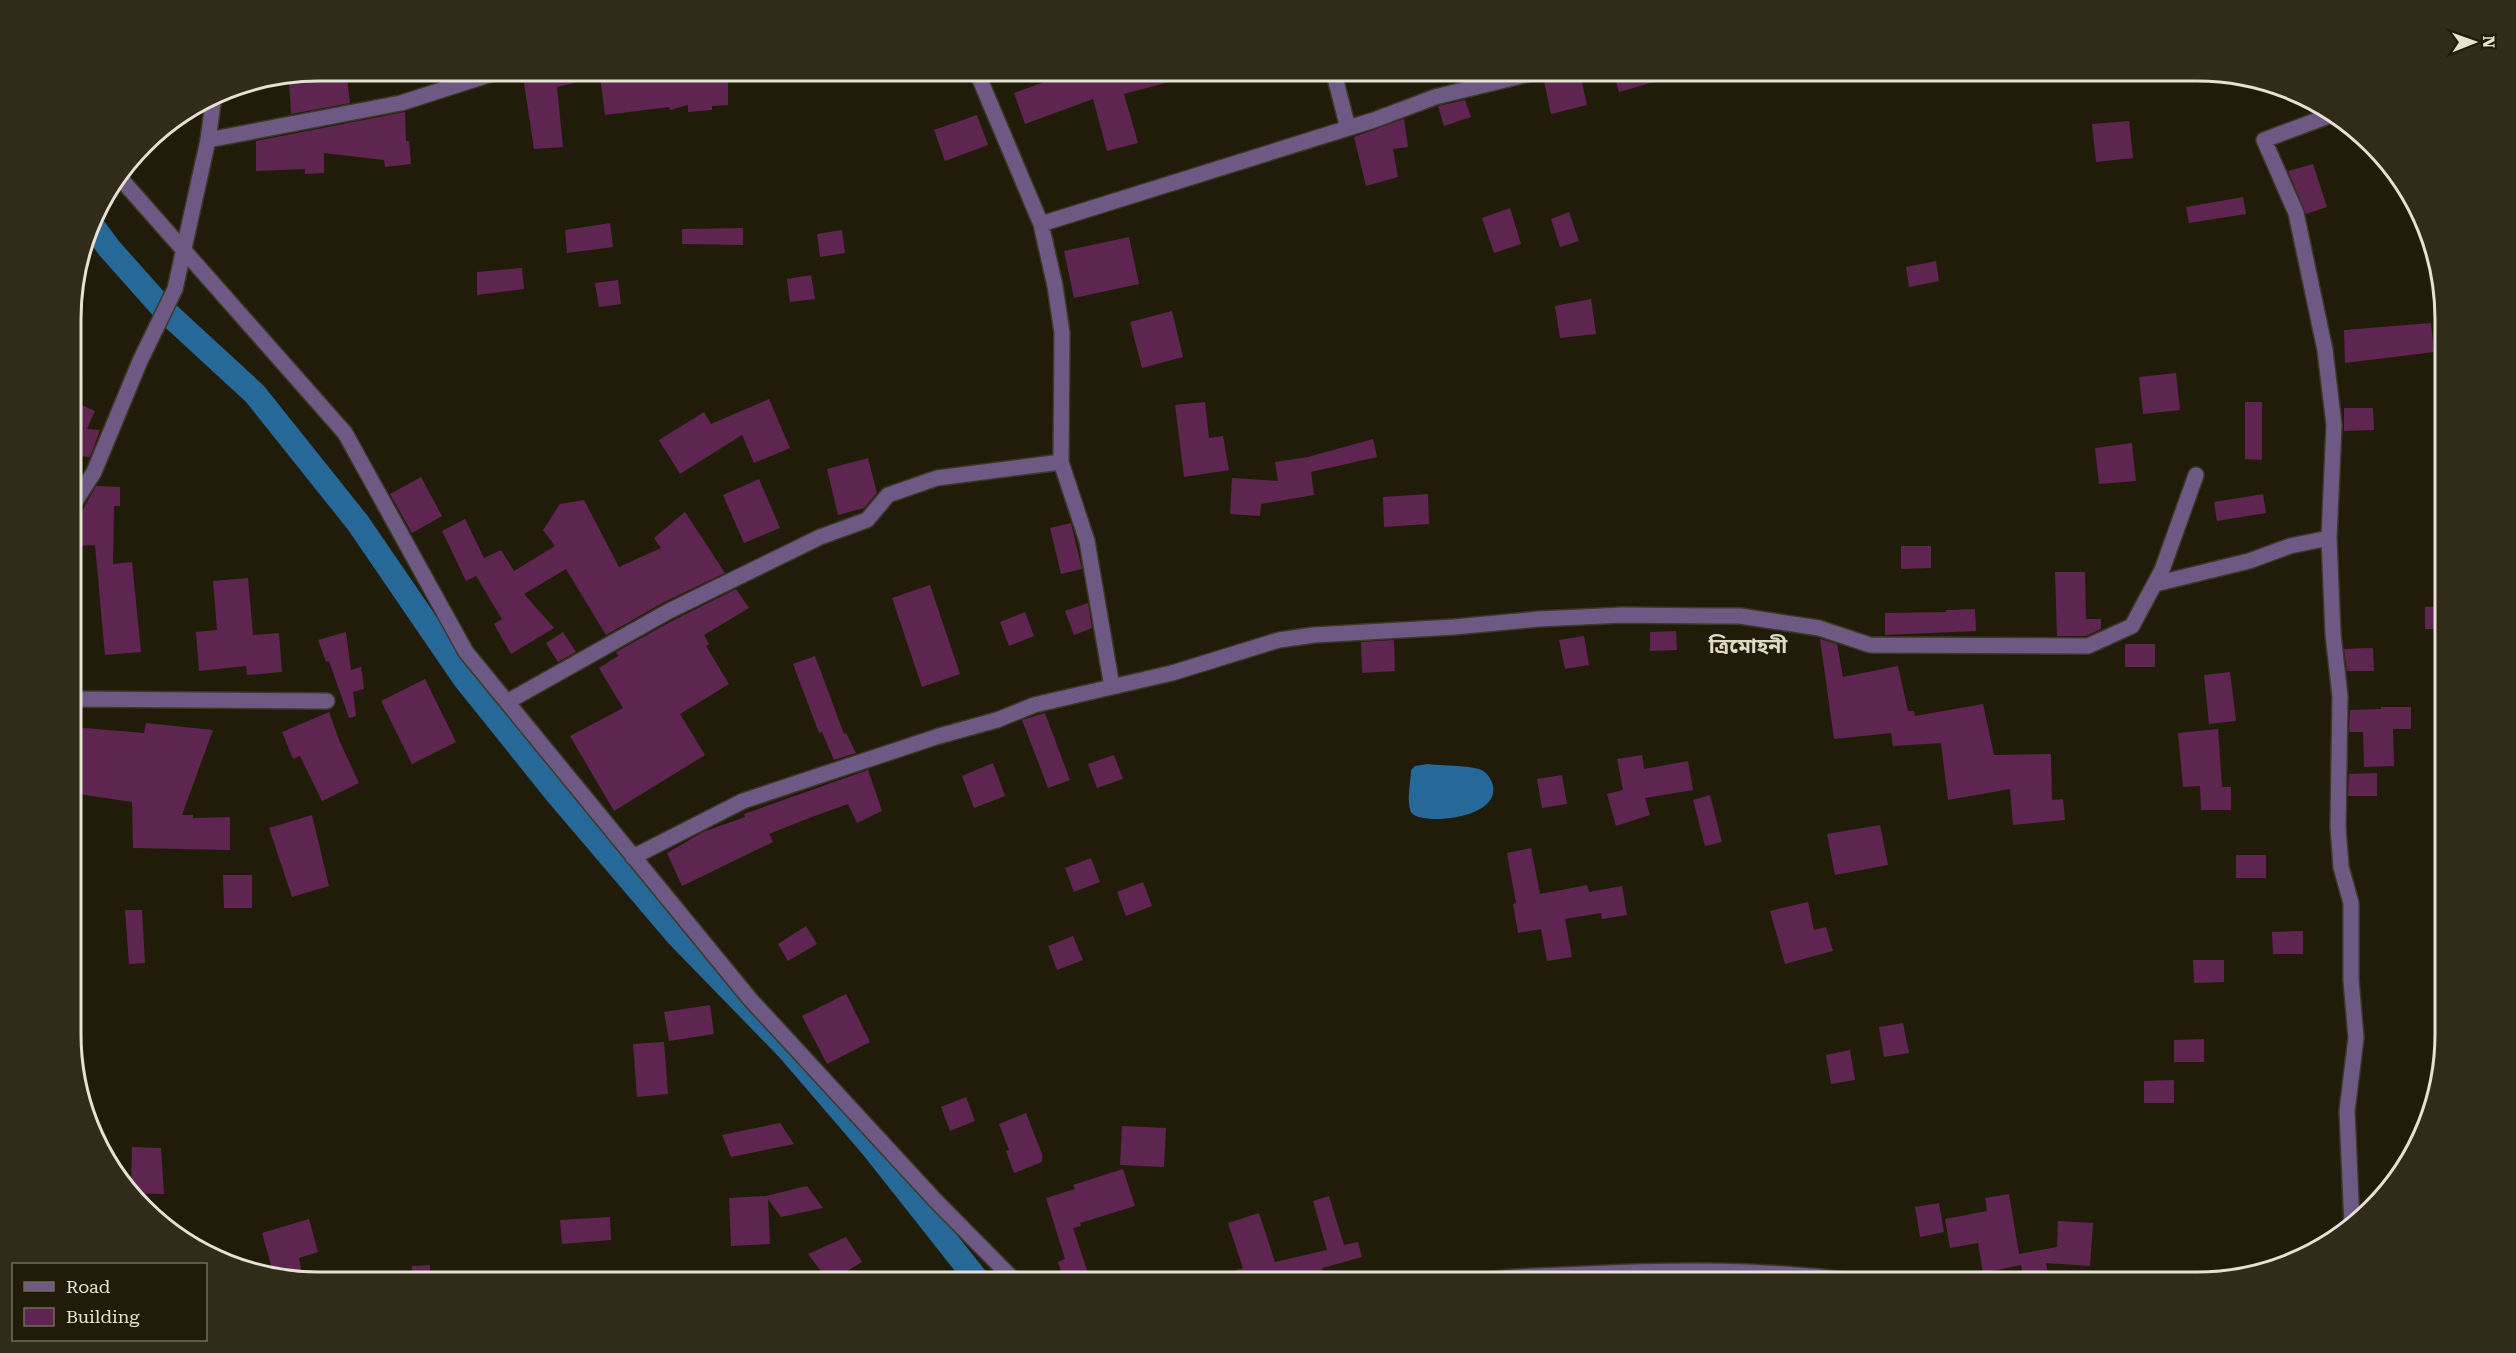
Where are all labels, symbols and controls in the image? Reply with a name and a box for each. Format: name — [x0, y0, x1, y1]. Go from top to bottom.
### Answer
north arrow — [2444, 12, 2504, 72]
text: N — [2479, 35, 2498, 48]
district label: ত্রিমোহনী — [1708, 634, 1788, 658]
legend — [12, 1263, 207, 1341]
text: Road — [66, 1276, 111, 1297]
text: Building — [66, 1306, 140, 1327]

